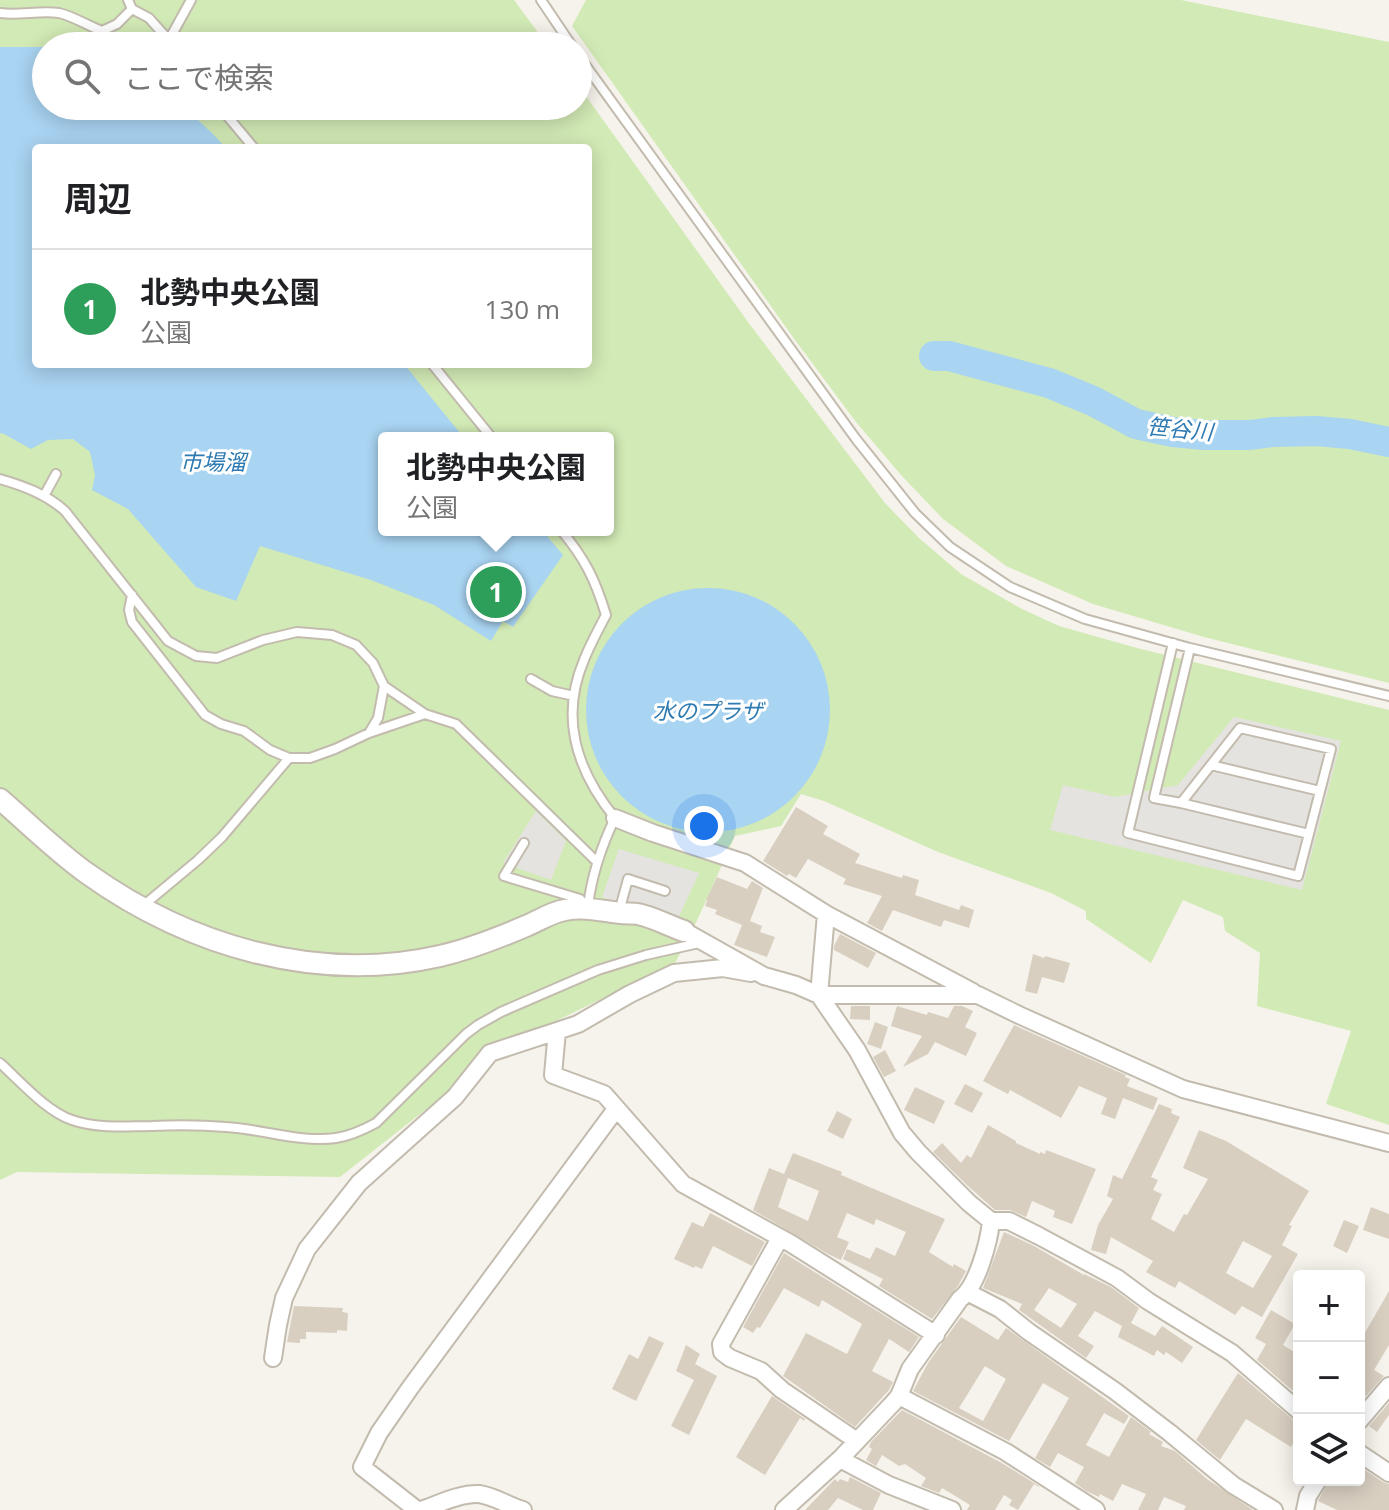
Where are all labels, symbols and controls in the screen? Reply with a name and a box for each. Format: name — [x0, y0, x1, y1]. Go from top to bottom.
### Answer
search box — [32, 32, 592, 120]
icon: search — [60, 54, 104, 98]
text: ここで検索 — [124, 57, 274, 98]
text: 周辺 — [64, 175, 132, 221]
text: 北勢中央公園 — [140, 271, 320, 312]
text: 1 — [83, 291, 97, 327]
text: 130 m — [485, 291, 560, 327]
text: 公園 — [140, 314, 192, 350]
water label: 笹谷川 — [1146, 410, 1216, 446]
popup — [378, 432, 614, 536]
water label: 市場溜 — [180, 446, 249, 476]
text: 北勢中央公園 — [406, 446, 586, 487]
text: 公園 — [406, 489, 458, 525]
pin: 1 — [470, 562, 522, 622]
water label: 水のプラザ — [653, 695, 766, 725]
your location — [684, 806, 724, 846]
map controls — [1293, 1270, 1365, 1486]
button: + — [1293, 1270, 1365, 1342]
button: − — [1293, 1342, 1365, 1414]
button: layers — [1293, 1414, 1365, 1486]

